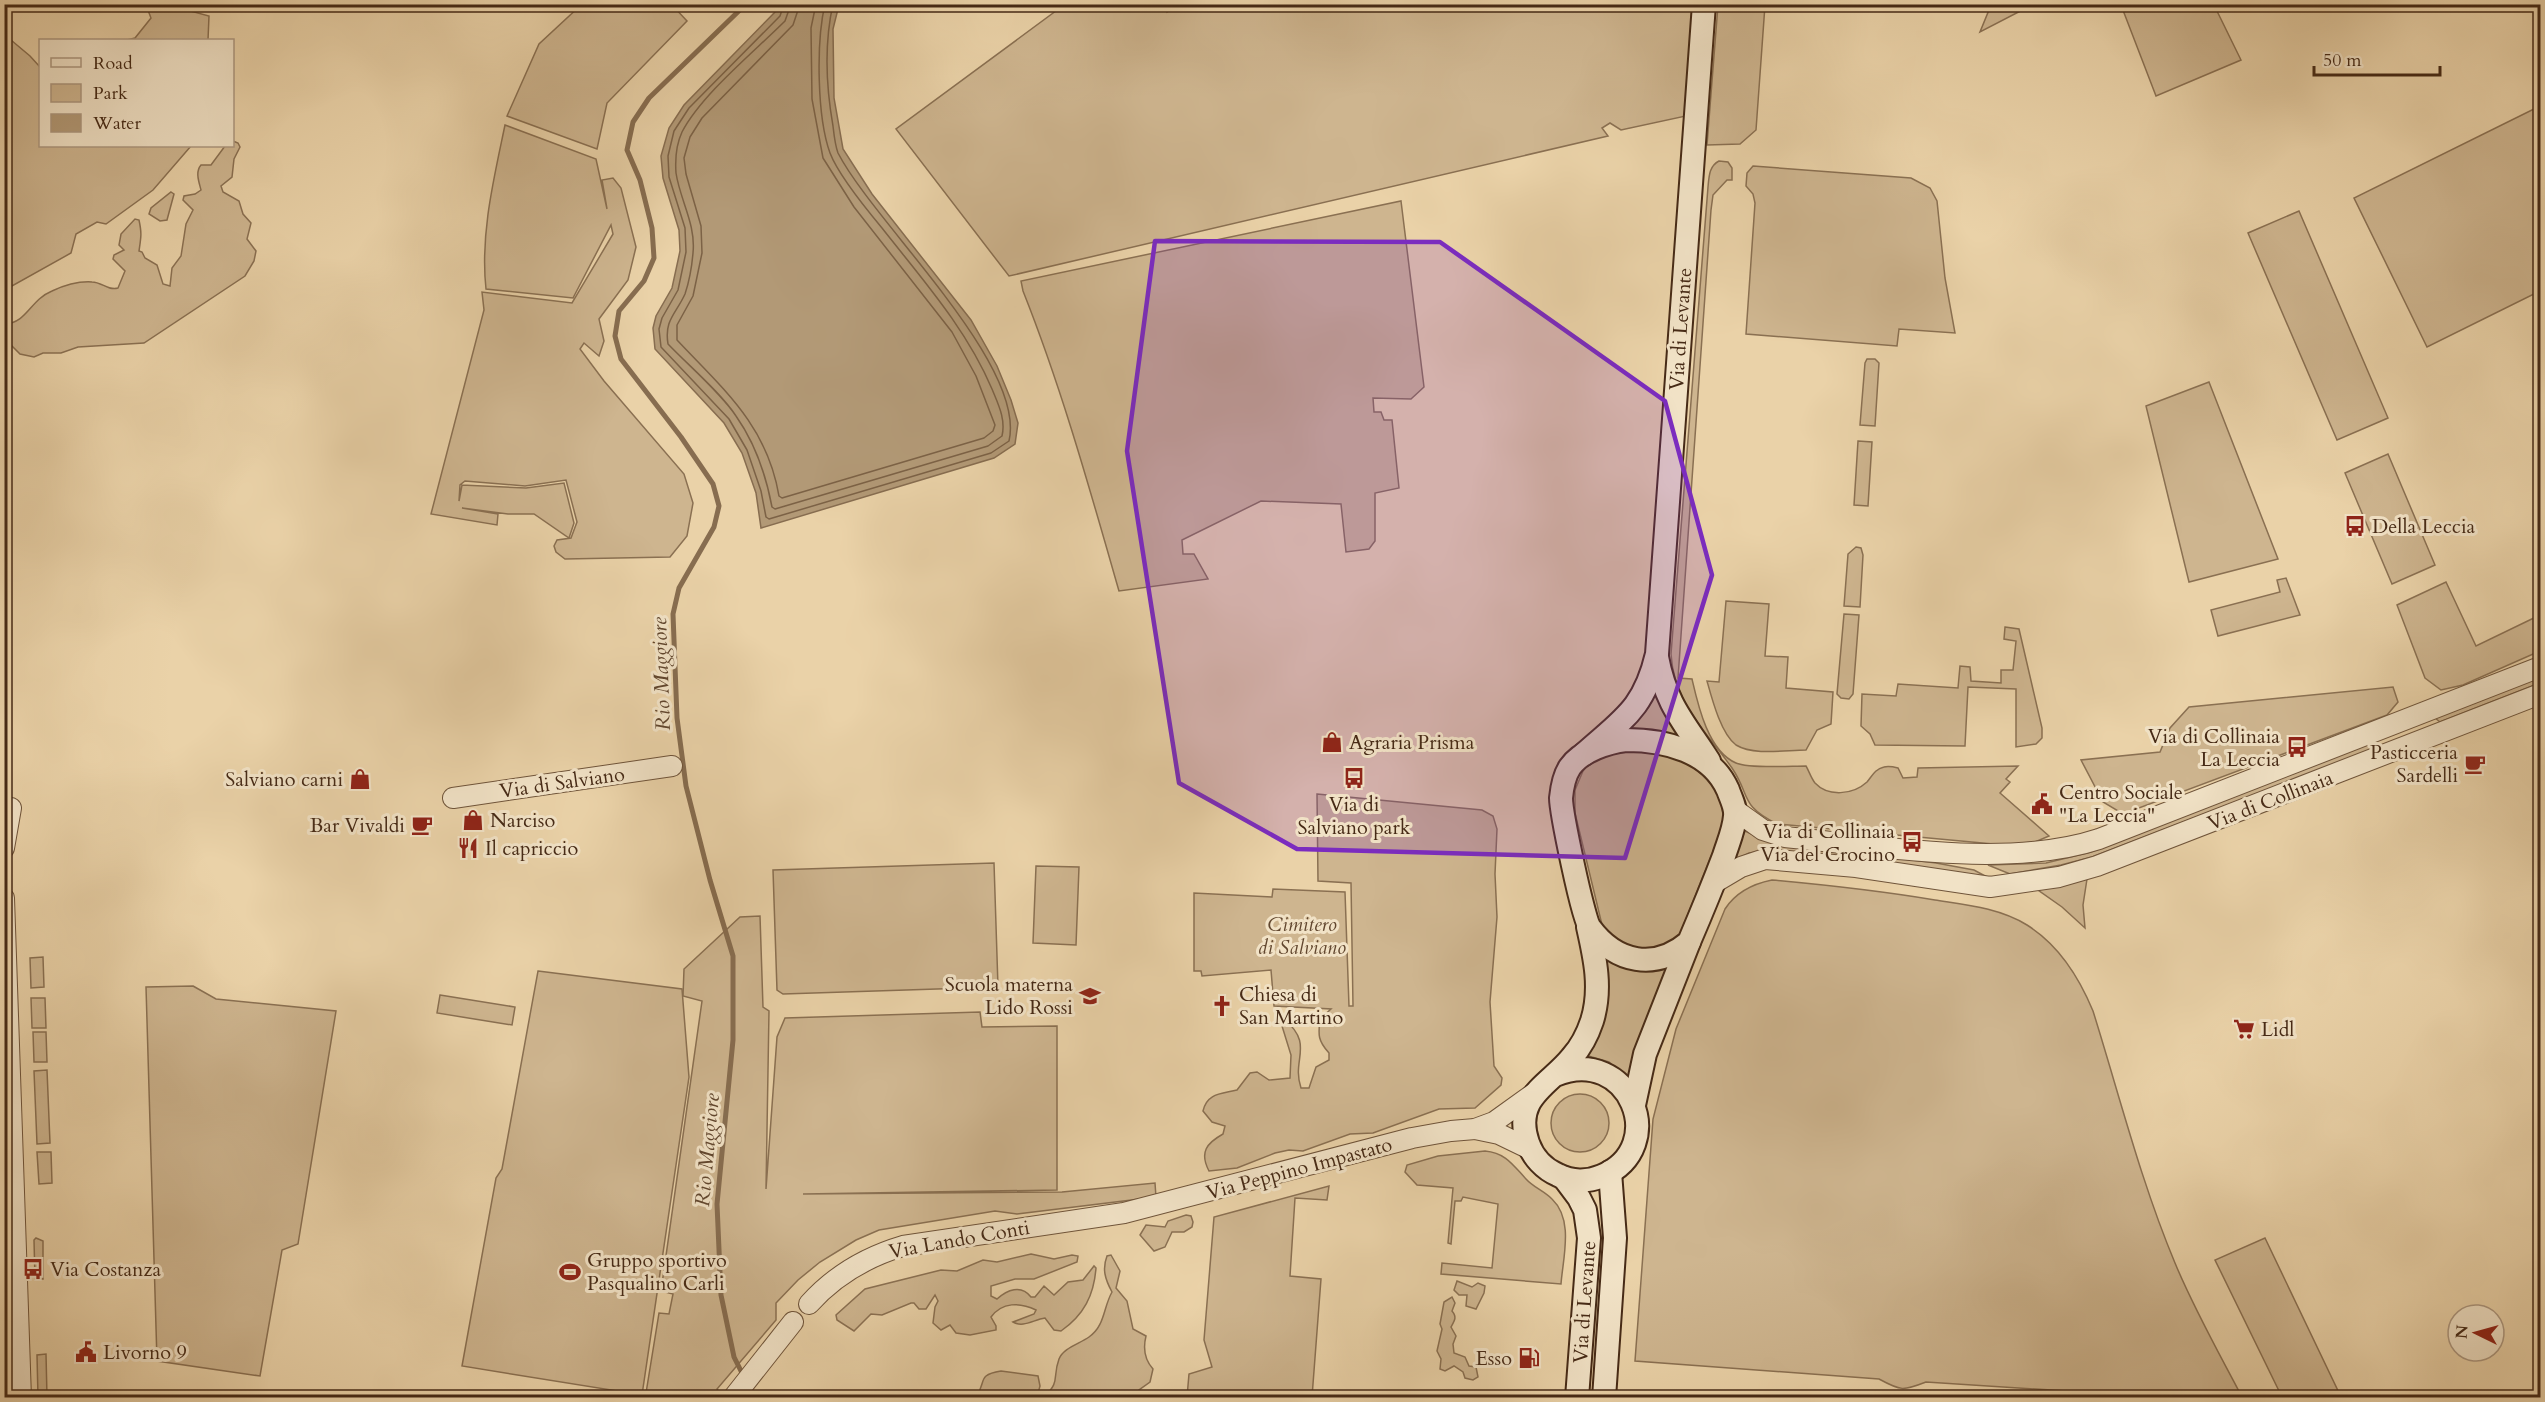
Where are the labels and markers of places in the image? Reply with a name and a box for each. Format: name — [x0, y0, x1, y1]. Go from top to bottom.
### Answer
place label: Della Leccia — [2372, 513, 2476, 540]
bus stop icon: Della Leccia — [2343, 514, 2367, 538]
place label: Via di Collinaia La Leccia — [2148, 723, 2280, 773]
place label: Agraria Prisma — [1349, 729, 1475, 756]
shop icon: Agraria Prisma — [1320, 730, 1344, 754]
bus stop icon: Via di Collinaia La Leccia — [2285, 735, 2309, 759]
place label: Pasticceria Sardelli — [2370, 739, 2458, 789]
cafe icon: Pasticceria Sardelli — [2463, 752, 2487, 776]
place label: Salviano carni — [225, 766, 343, 793]
bus stop icon: Via di Salviano park — [1342, 766, 1366, 790]
shop icon: Salviano carni — [348, 767, 372, 791]
place label: Centro Sociale "La Leccia" — [2059, 779, 2183, 829]
place label: Via di Salviano park — [1298, 791, 1411, 841]
public building icon: Centro Sociale "La Leccia" — [2030, 792, 2054, 816]
place label: Narciso — [490, 807, 555, 834]
shop icon: Narciso — [461, 808, 485, 832]
place label: Bar Vivaldi — [310, 812, 405, 839]
cafe icon: Bar Vivaldi — [410, 813, 434, 837]
place label: Via di Collinaia Via del Crocino — [1760, 818, 1895, 868]
bus stop icon: Via di Collinaia Via del Crocino — [1900, 830, 1924, 854]
place label: Il capriccio — [485, 835, 578, 862]
restaurant icon: Il capriccio — [456, 836, 480, 860]
place label: Scuola materna Lido Rossi — [945, 971, 1073, 1021]
place label: Chiesa di San Martino — [1239, 981, 1343, 1031]
school or university icon: Scuola materna Lido Rossi — [1078, 984, 1102, 1008]
church icon: Chiesa di San Martino — [1210, 994, 1234, 1018]
place label: Lidl — [2261, 1016, 2294, 1043]
supermarket icon: Lidl — [2232, 1017, 2256, 1041]
place label: Gruppo sportivo Pasqualino Carli — [587, 1247, 727, 1297]
place label: Via Costanza — [50, 1256, 161, 1283]
bus stop icon: Via Costanza — [21, 1257, 45, 1281]
sports icon: Gruppo sportivo Pasqualino Carli — [558, 1260, 582, 1284]
place label: Livorno 9 — [103, 1339, 187, 1366]
public building icon: Livorno 9 — [74, 1340, 98, 1364]
place label: Esso — [1475, 1345, 1512, 1372]
fuel station icon: Esso — [1517, 1346, 1541, 1370]

